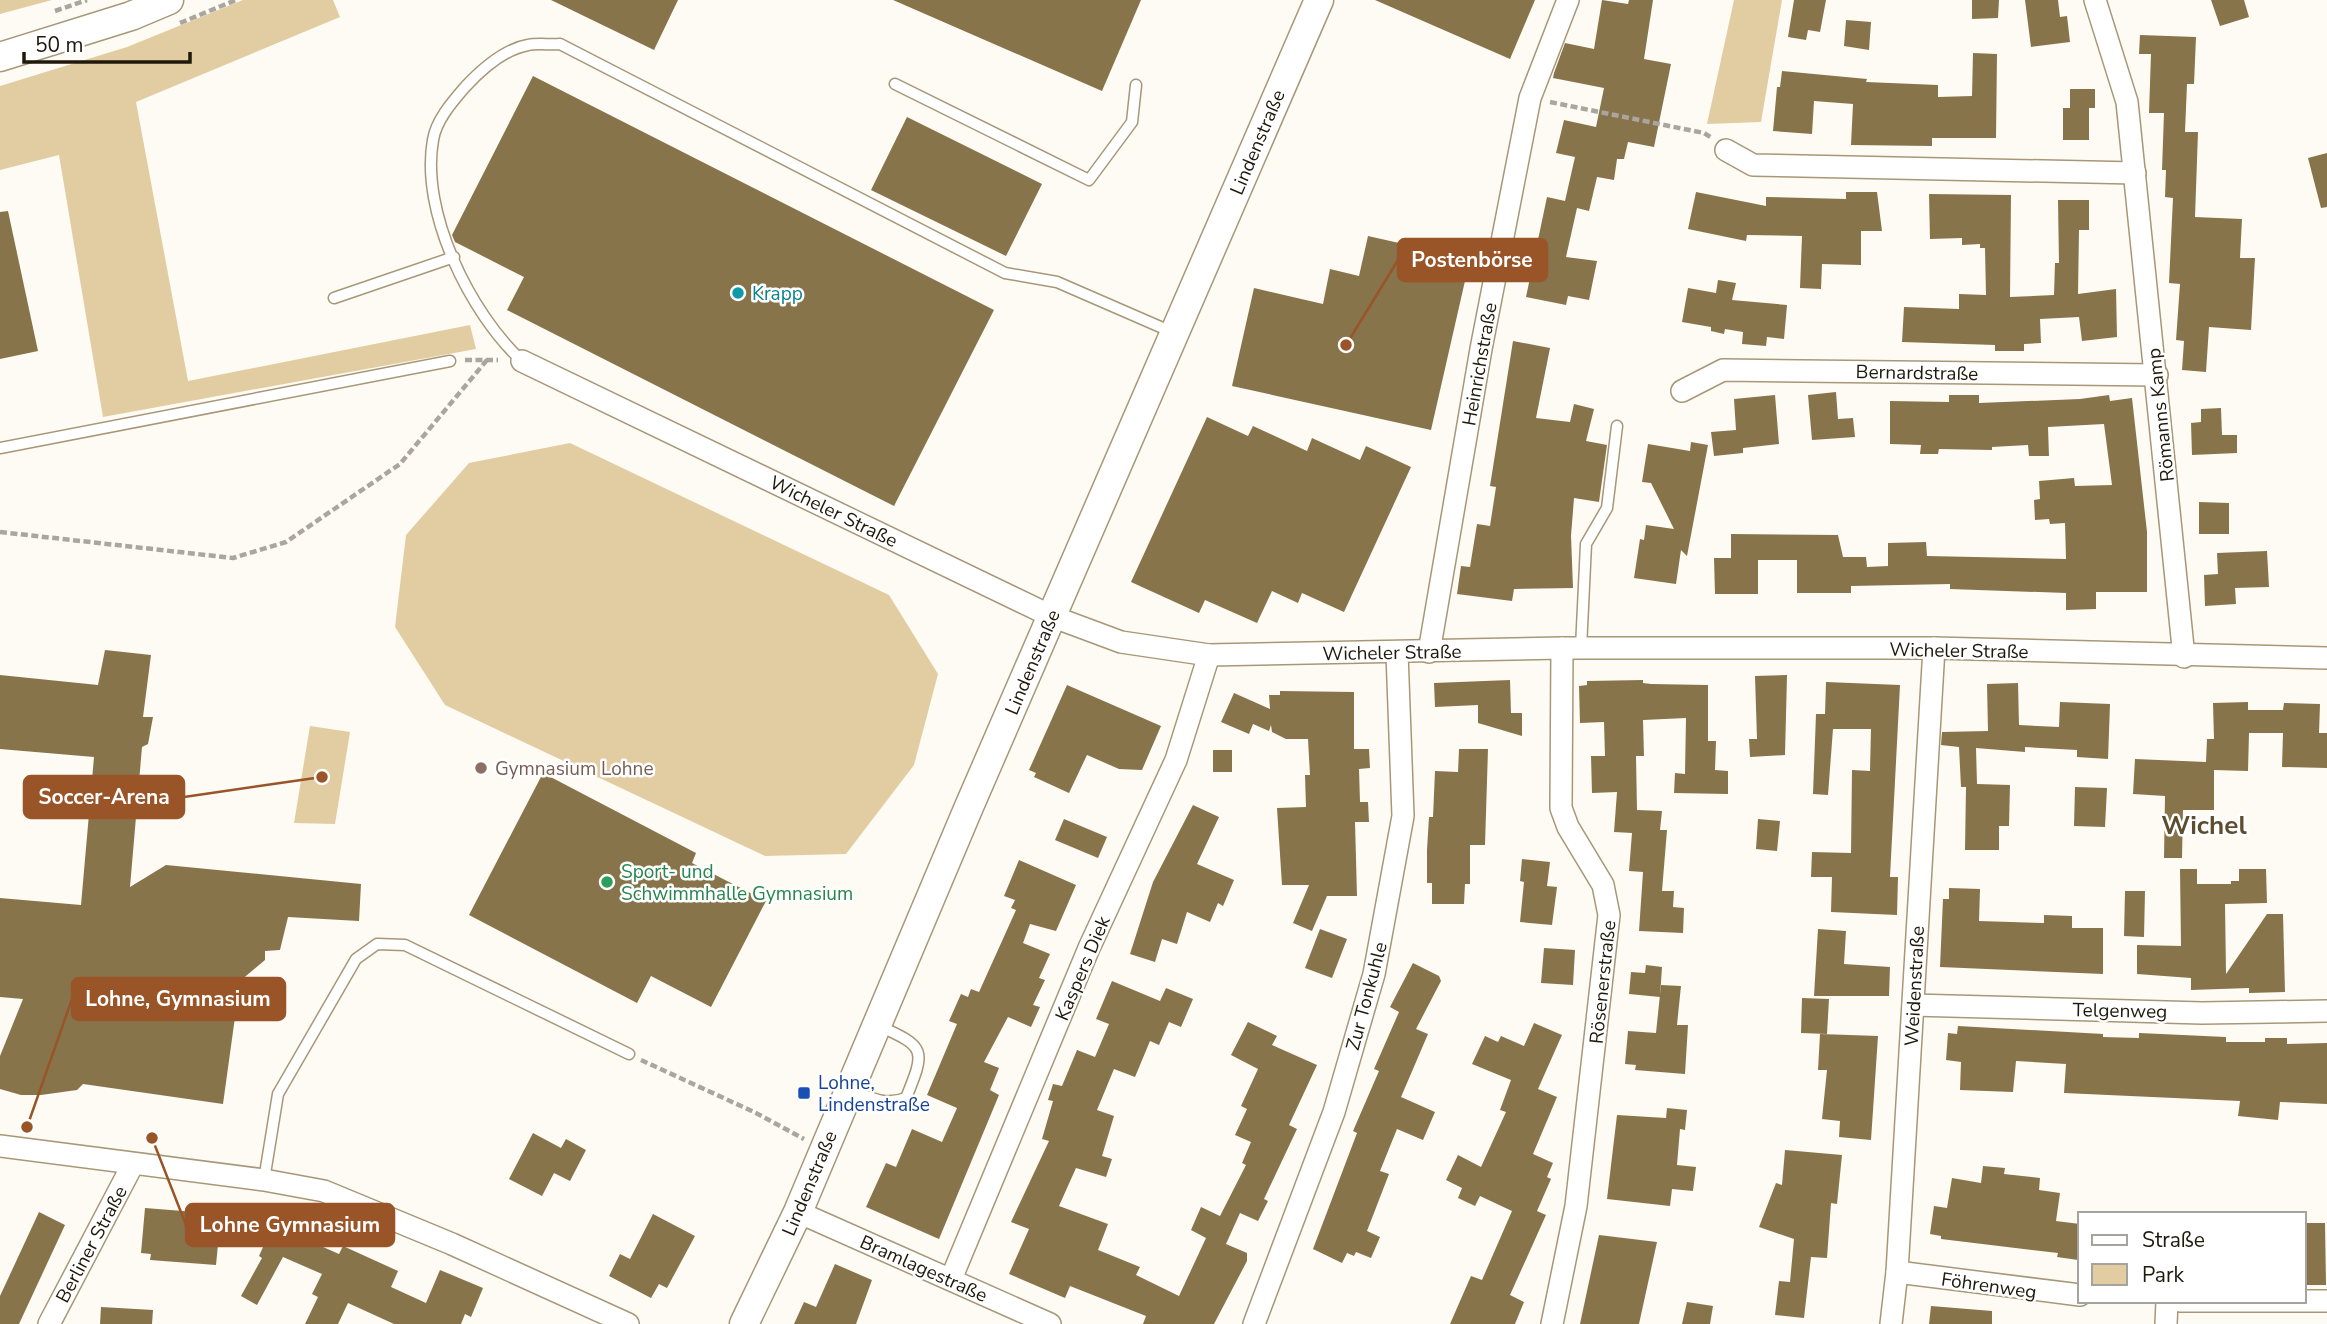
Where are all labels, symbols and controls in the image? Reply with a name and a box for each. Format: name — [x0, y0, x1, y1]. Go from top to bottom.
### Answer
scale bar — [24, 21, 191, 65]
text: 50 m — [35, 31, 84, 59]
street label: Lindenstraße — [1224, 86, 1292, 199]
callout: Postenbörse — [1398, 239, 1547, 281]
text: Postenbörse — [1411, 246, 1533, 274]
place label: Krapp — [752, 281, 803, 307]
marker: Krapp — [730, 285, 746, 301]
street label: Heinrichstraße — [1456, 300, 1504, 428]
street label: Römanns Kamp — [2141, 347, 2181, 483]
street label: Bernardstraße — [1855, 359, 1979, 387]
street label: Wicheler Straße — [765, 470, 902, 554]
street label: Lindenstraße — [999, 606, 1067, 719]
street label: Wicheler Straße — [1889, 637, 2029, 665]
street label: Wicheler Straße — [1322, 639, 1462, 667]
place label: Gymnasium Lohne — [495, 756, 654, 782]
marker: Gymnasium Lohne — [473, 760, 489, 776]
callout: Soccer-Arena — [24, 776, 184, 818]
text: Soccer-Arena — [38, 783, 170, 811]
district label: Wichel — [2161, 808, 2247, 843]
place label: Sport- und Schwimmhalle Gymnasium — [621, 859, 853, 907]
marker: Sport- und Schwimmhalle Gymnasium — [599, 874, 615, 890]
street label: Kaspers Diek — [1049, 912, 1117, 1025]
street label: Rösenerstraße — [1584, 919, 1622, 1045]
street label: Weidenstraße — [1899, 925, 1931, 1047]
street label: Zur Tonkuhle — [1340, 939, 1394, 1053]
callout: Lohne, Gymnasium — [72, 978, 285, 1020]
text: Lohne, Gymnasium — [85, 985, 271, 1013]
street label: Telgenweg — [2072, 997, 2168, 1025]
place label: Lohne, Lindenstraße — [818, 1070, 930, 1118]
marker: Lohne, Lindenstraße — [796, 1085, 812, 1101]
street label: Lindenstraße — [776, 1127, 844, 1240]
street label: Berliner Straße — [50, 1181, 134, 1308]
callout: Lohne Gymnasium — [186, 1204, 394, 1246]
text: Lohne Gymnasium — [200, 1211, 380, 1239]
legend — [2078, 1212, 2306, 1303]
text: Straße — [2142, 1226, 2205, 1254]
street label: Bramlagestraße — [856, 1229, 992, 1309]
text: Park — [2142, 1261, 2184, 1289]
street label: Föhrenweg — [1940, 1266, 2038, 1306]

